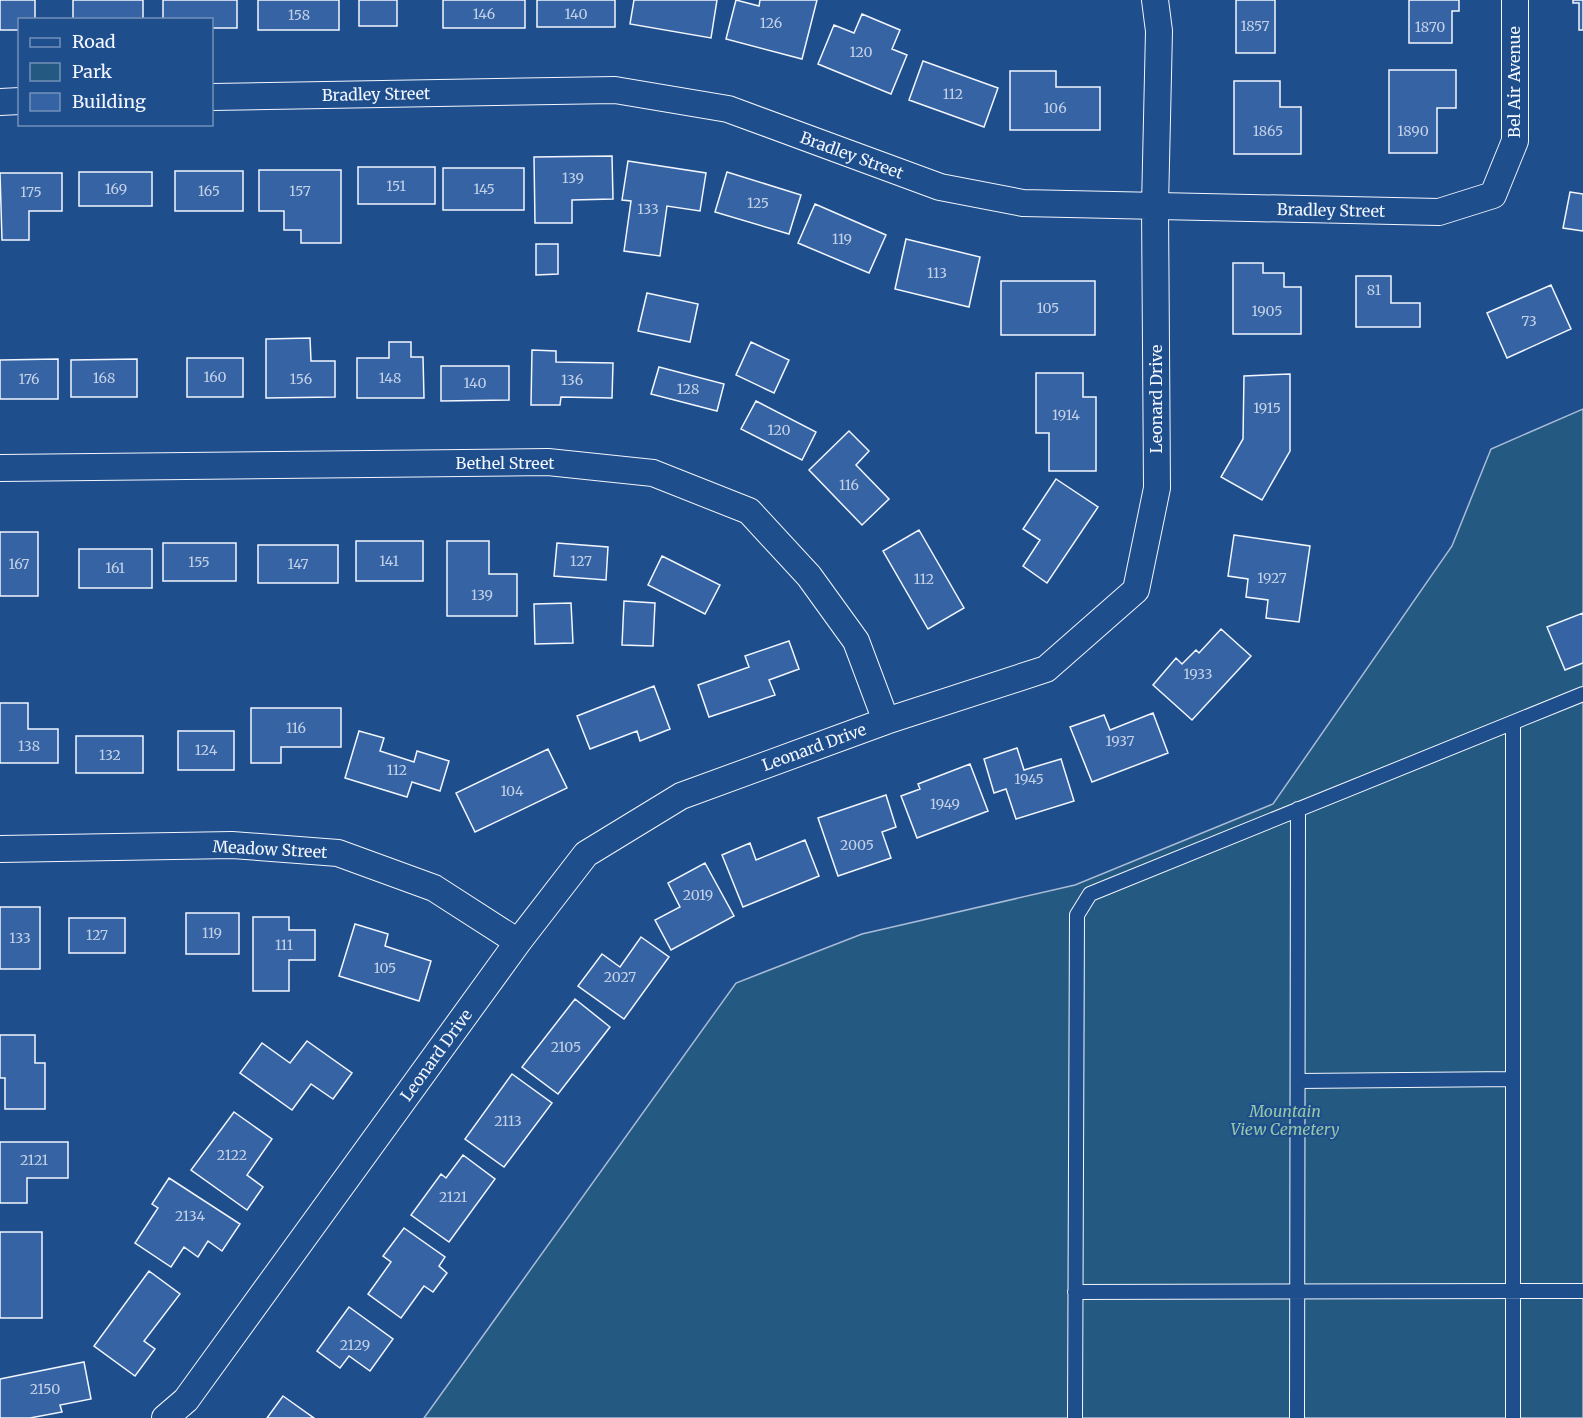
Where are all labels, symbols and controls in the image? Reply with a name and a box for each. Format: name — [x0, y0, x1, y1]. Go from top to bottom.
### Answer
house number: 146 — [473, 5, 495, 23]
house number: 140 — [564, 5, 588, 23]
house number: 158 — [288, 6, 310, 24]
house number: 126 — [760, 14, 782, 32]
house number: 1857 — [1240, 17, 1270, 35]
legend — [18, 18, 213, 126]
house number: 1870 — [1415, 18, 1445, 36]
street label: Bel Air Avenue — [1504, 26, 1524, 138]
text: Road — [72, 30, 116, 53]
house number: 120 — [849, 43, 873, 61]
text: Park — [72, 60, 113, 83]
street label: Bradley Street — [322, 83, 431, 105]
house number: 112 — [943, 85, 963, 103]
text: Building — [72, 90, 146, 113]
house number: 106 — [1043, 99, 1067, 117]
house number: 1865 — [1253, 122, 1283, 140]
house number: 1890 — [1397, 122, 1429, 140]
street label: Bradley Street — [798, 127, 907, 183]
house number: 139 — [562, 169, 584, 187]
house number: 151 — [386, 177, 406, 195]
house number: 169 — [105, 180, 127, 198]
house number: 145 — [473, 180, 495, 198]
house number: 165 — [198, 182, 220, 200]
house number: 157 — [289, 182, 311, 200]
house number: 175 — [20, 183, 42, 201]
house number: 125 — [747, 194, 769, 212]
street label: Bradley Street — [1277, 199, 1386, 221]
house number: 133 — [637, 200, 659, 218]
house number: 119 — [832, 230, 852, 248]
house number: 113 — [927, 264, 947, 282]
house number: 81 — [1367, 281, 1381, 299]
house number: 105 — [1037, 299, 1059, 317]
house number: 1905 — [1251, 302, 1283, 320]
house number: 73 — [1521, 312, 1537, 330]
street label: Leonard Drive — [1146, 345, 1166, 453]
house number: 160 — [203, 368, 227, 386]
house number: 168 — [93, 369, 115, 387]
house number: 148 — [379, 369, 401, 387]
house number: 176 — [18, 370, 40, 388]
house number: 156 — [290, 370, 312, 388]
house number: 136 — [561, 371, 583, 389]
house number: 140 — [463, 374, 487, 392]
house number: 128 — [677, 380, 699, 398]
house number: 1915 — [1253, 399, 1281, 417]
house number: 1914 — [1052, 406, 1080, 424]
house number: 120 — [767, 421, 791, 439]
street label: Bethel Street — [455, 453, 555, 473]
house number: 116 — [839, 476, 859, 494]
house number: 141 — [379, 552, 399, 570]
house number: 127 — [570, 552, 592, 570]
house number: 155 — [188, 553, 210, 571]
house number: 167 — [8, 555, 30, 573]
house number: 147 — [288, 555, 308, 573]
house number: 161 — [105, 559, 125, 577]
house number: 1927 — [1257, 569, 1287, 587]
house number: 112 — [914, 570, 934, 588]
house number: 139 — [471, 586, 493, 604]
house number: 1933 — [1184, 665, 1212, 683]
house number: 116 — [286, 719, 306, 737]
street label: Leonard Drive — [759, 719, 869, 775]
house number: 1937 — [1105, 732, 1135, 750]
house number: 138 — [18, 737, 40, 755]
house number: 124 — [195, 741, 218, 759]
house number: 132 — [99, 746, 121, 764]
house number: 112 — [387, 761, 407, 779]
house number: 1945 — [1014, 770, 1044, 788]
house number: 104 — [500, 782, 524, 800]
house number: 1949 — [930, 795, 960, 813]
street label: Meadow Street — [212, 836, 329, 862]
house number: 2005 — [840, 836, 874, 854]
house number: 2019 — [683, 886, 713, 904]
house number: 119 — [202, 924, 222, 942]
house number: 127 — [86, 926, 108, 944]
house number: 133 — [9, 929, 31, 947]
house number: 111 — [275, 936, 293, 954]
house number: 105 — [374, 959, 396, 977]
house number: 2027 — [604, 968, 636, 986]
street label: Leonard Drive — [396, 1005, 476, 1105]
house number: 2105 — [551, 1038, 581, 1056]
park label: Mountain View Cemetery — [1230, 1101, 1340, 1139]
house number: 2113 — [494, 1112, 522, 1130]
house number: 2122 — [217, 1146, 247, 1164]
house number: 2121 — [20, 1151, 48, 1169]
house number: 2121 — [439, 1188, 467, 1206]
house number: 2134 — [175, 1207, 205, 1225]
house number: 2129 — [340, 1336, 370, 1354]
house number: 2150 — [30, 1380, 60, 1398]

